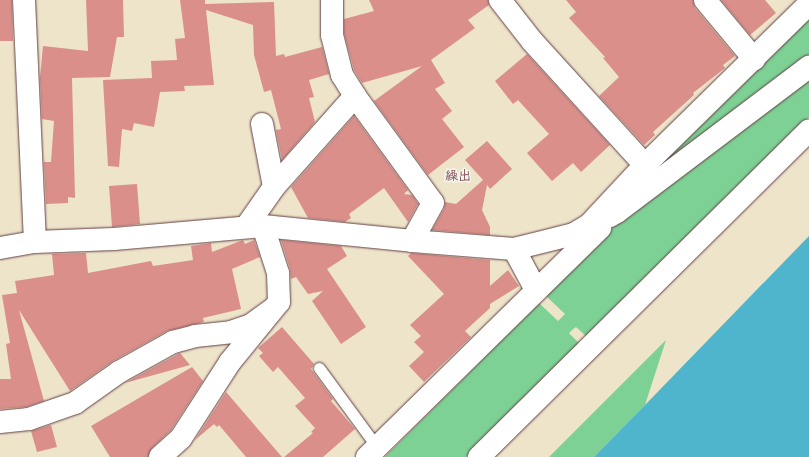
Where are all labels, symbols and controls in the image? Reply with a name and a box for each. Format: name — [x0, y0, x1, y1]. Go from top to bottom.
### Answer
district label: 繰出 — [445, 170, 471, 186]

